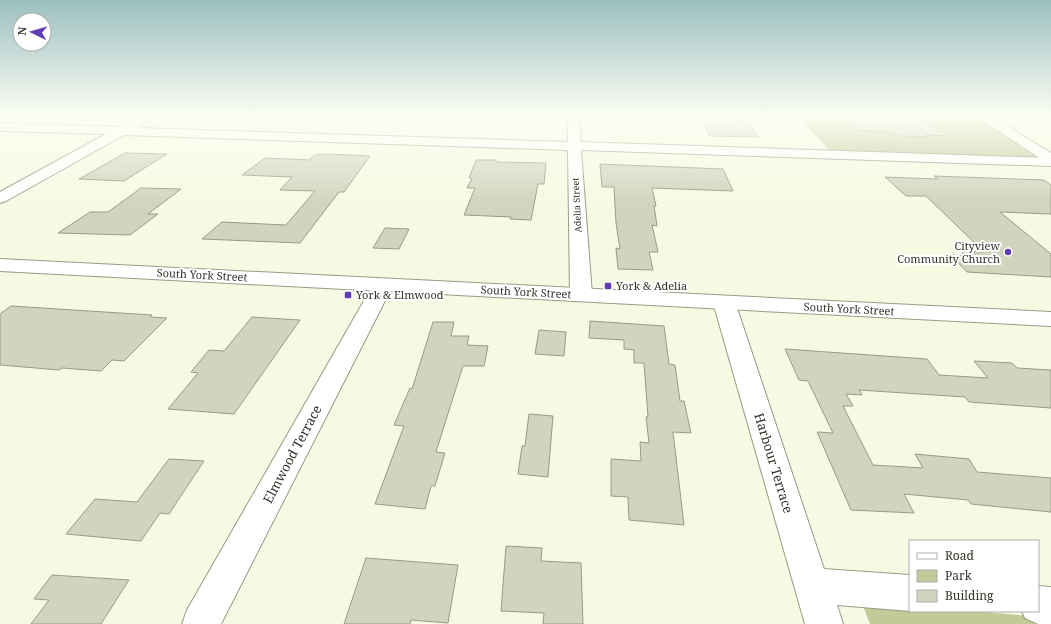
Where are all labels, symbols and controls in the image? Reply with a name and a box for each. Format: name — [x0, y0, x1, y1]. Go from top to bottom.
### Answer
north arrow — [12, 12, 52, 52]
text: N — [14, 26, 29, 36]
street label: Adelia Street — [569, 177, 584, 233]
place label: Cityview Community Church — [897, 238, 1001, 266]
marker: Cityview Community Church — [1003, 247, 1013, 257]
street label: South York Street — [156, 265, 248, 284]
place label: York & Adelia — [615, 278, 687, 293]
marker: York & Adelia — [603, 281, 613, 291]
street label: South York Street — [480, 282, 572, 301]
place label: York & Elmwood — [355, 287, 444, 302]
marker: York & Elmwood — [343, 290, 353, 300]
street label: South York Street — [803, 299, 895, 318]
street label: Elmwood Terrace — [258, 402, 326, 506]
street label: Harbour Terrace — [750, 411, 798, 515]
legend — [909, 540, 1039, 612]
text: Road — [945, 547, 975, 564]
text: Park — [945, 567, 973, 584]
text: Building — [945, 587, 994, 604]

